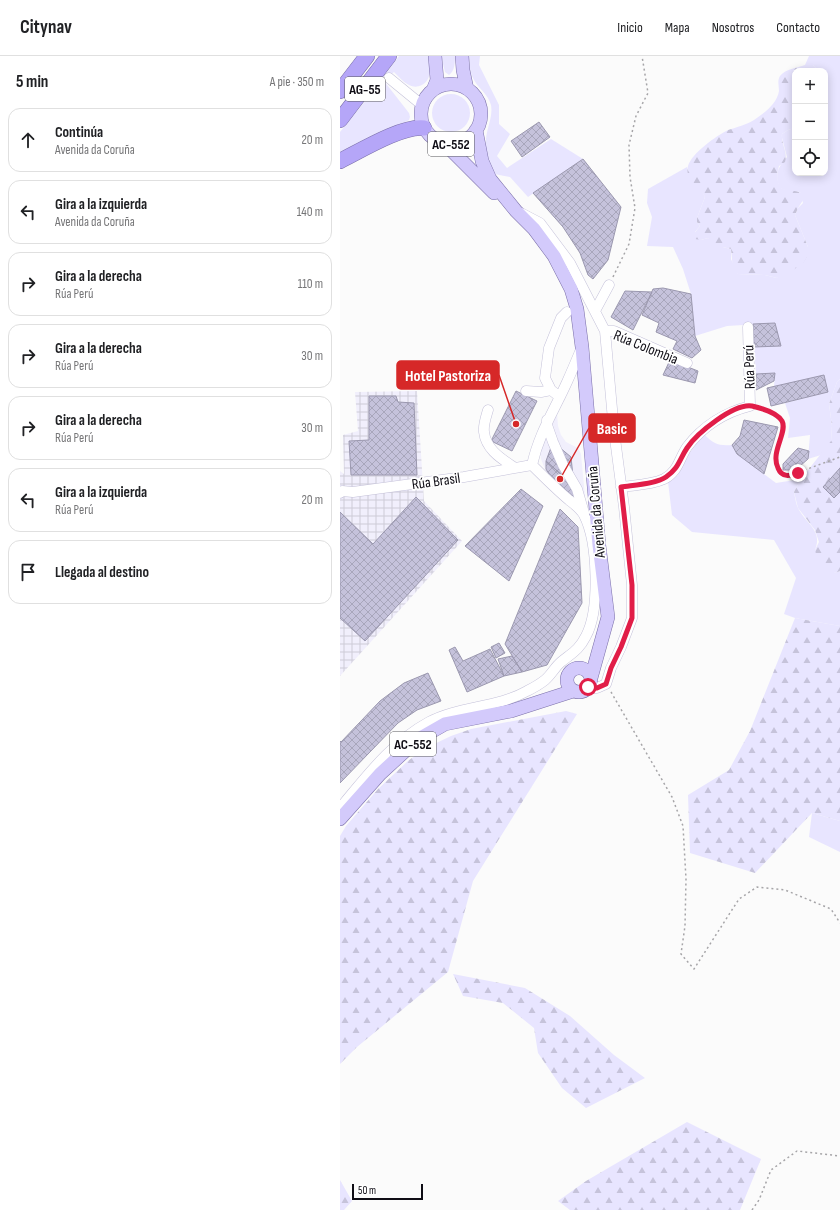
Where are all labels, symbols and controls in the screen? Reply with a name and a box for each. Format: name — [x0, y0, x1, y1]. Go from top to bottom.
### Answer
text: Citynav — [20, 16, 72, 39]
text: Inicio — [617, 19, 643, 36]
text: Mapa — [665, 19, 690, 36]
text: Nosotros — [712, 19, 754, 36]
text: Contacto — [776, 19, 820, 36]
map controls — [792, 68, 828, 176]
button: + — [792, 68, 828, 104]
text: 5 min — [16, 72, 48, 92]
text: A pie · 350 m — [270, 74, 324, 90]
road number: AG-55 — [345, 77, 385, 101]
button: − — [792, 104, 828, 140]
text: Continúa — [55, 123, 103, 142]
icon: ahead — [17, 129, 39, 151]
text: 20 m — [301, 132, 323, 148]
road number: AC-552 — [428, 132, 474, 156]
button: locate — [792, 140, 828, 176]
text: Avenida da Coruña — [55, 142, 135, 158]
text: Gira a la izquierda — [55, 195, 147, 214]
icon: left — [17, 201, 39, 223]
text: 140 m — [297, 204, 323, 220]
text: Avenida da Coruña — [55, 214, 135, 230]
text: Gira a la derecha — [55, 267, 142, 286]
icon: right — [17, 273, 39, 295]
text: 110 m — [298, 276, 323, 292]
text: Rúa Perú — [55, 286, 93, 302]
street label: Rúa Colombia — [611, 326, 681, 369]
text: Gira a la derecha — [55, 339, 142, 358]
icon: right — [17, 345, 39, 367]
street label: Rúa Perú — [739, 345, 760, 389]
text: 30 m — [301, 348, 323, 364]
text: Rúa Perú — [55, 358, 93, 374]
callout: Hotel Pastoriza — [397, 361, 499, 389]
text: Hotel Pastoriza — [405, 367, 491, 386]
text: Gira a la derecha — [55, 411, 142, 430]
callout: Basic — [589, 414, 635, 442]
icon: right — [17, 417, 39, 439]
text: 30 m — [301, 420, 323, 436]
text: Basic — [597, 420, 627, 439]
text: Rúa Perú — [55, 430, 93, 446]
route end — [789, 464, 807, 482]
street label: Avenida da Coruña — [583, 465, 610, 560]
street label: Rúa Brasil — [411, 469, 462, 494]
text: Gira a la izquierda — [55, 483, 147, 502]
icon: left — [17, 489, 39, 511]
text: 20 m — [301, 492, 323, 508]
text: Rúa Perú — [55, 502, 93, 518]
icon: arrive — [17, 561, 39, 583]
text: Llegada al destino — [55, 563, 149, 582]
route start — [579, 678, 597, 696]
road number: AC-552 — [390, 732, 436, 756]
scale bar — [352, 1182, 423, 1201]
text: 50 m — [358, 1184, 376, 1197]

